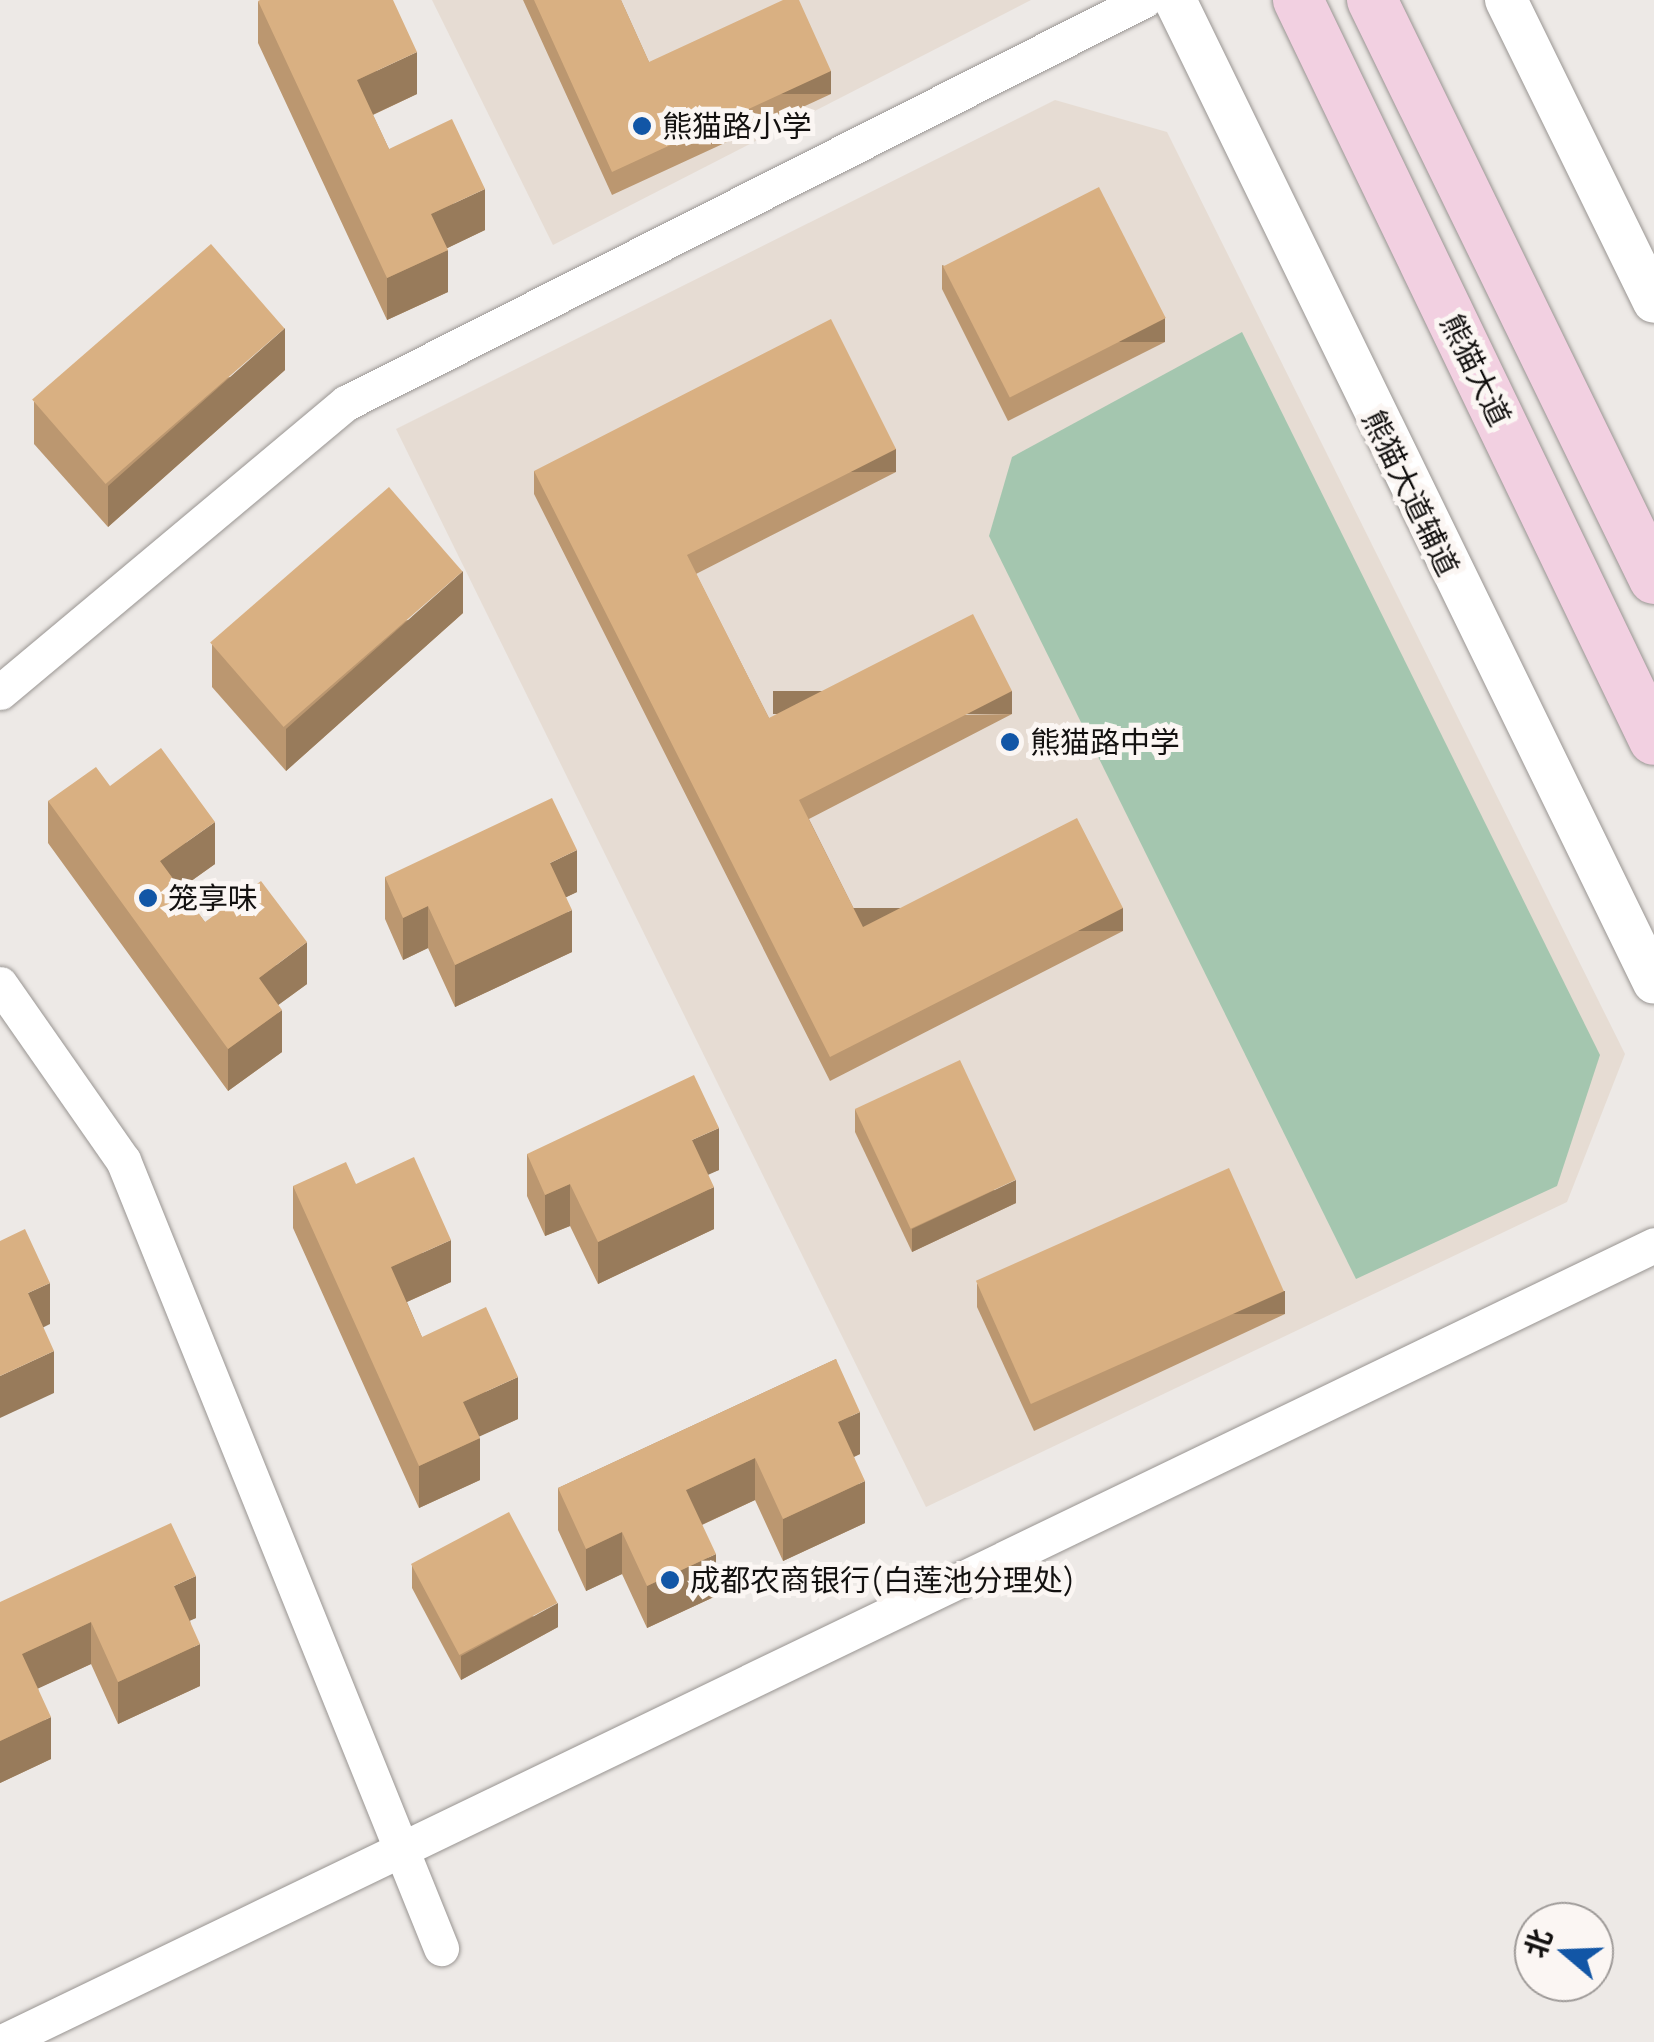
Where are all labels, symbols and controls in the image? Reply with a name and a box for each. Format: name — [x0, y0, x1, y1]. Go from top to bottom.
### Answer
place label: 熊猫路小学 — [662, 108, 812, 144]
marker: 熊猫路小学 — [631, 115, 653, 137]
street label: 熊猫大道 — [1434, 308, 1518, 432]
street label: 熊猫大道辅道 — [1355, 404, 1467, 582]
place label: 熊猫路中学 — [1030, 724, 1180, 760]
marker: 熊猫路中学 — [999, 731, 1021, 753]
place label: 笼享味 — [168, 880, 258, 916]
marker: 笼享味 — [137, 887, 159, 909]
place label: 成都农商银行(白莲池分理处) — [690, 1562, 1076, 1598]
marker: 成都农商银行(白莲池分理处) — [659, 1569, 681, 1591]
north arrow — [1514, 1902, 1614, 2002]
text: 北 — [1515, 1923, 1560, 1962]

